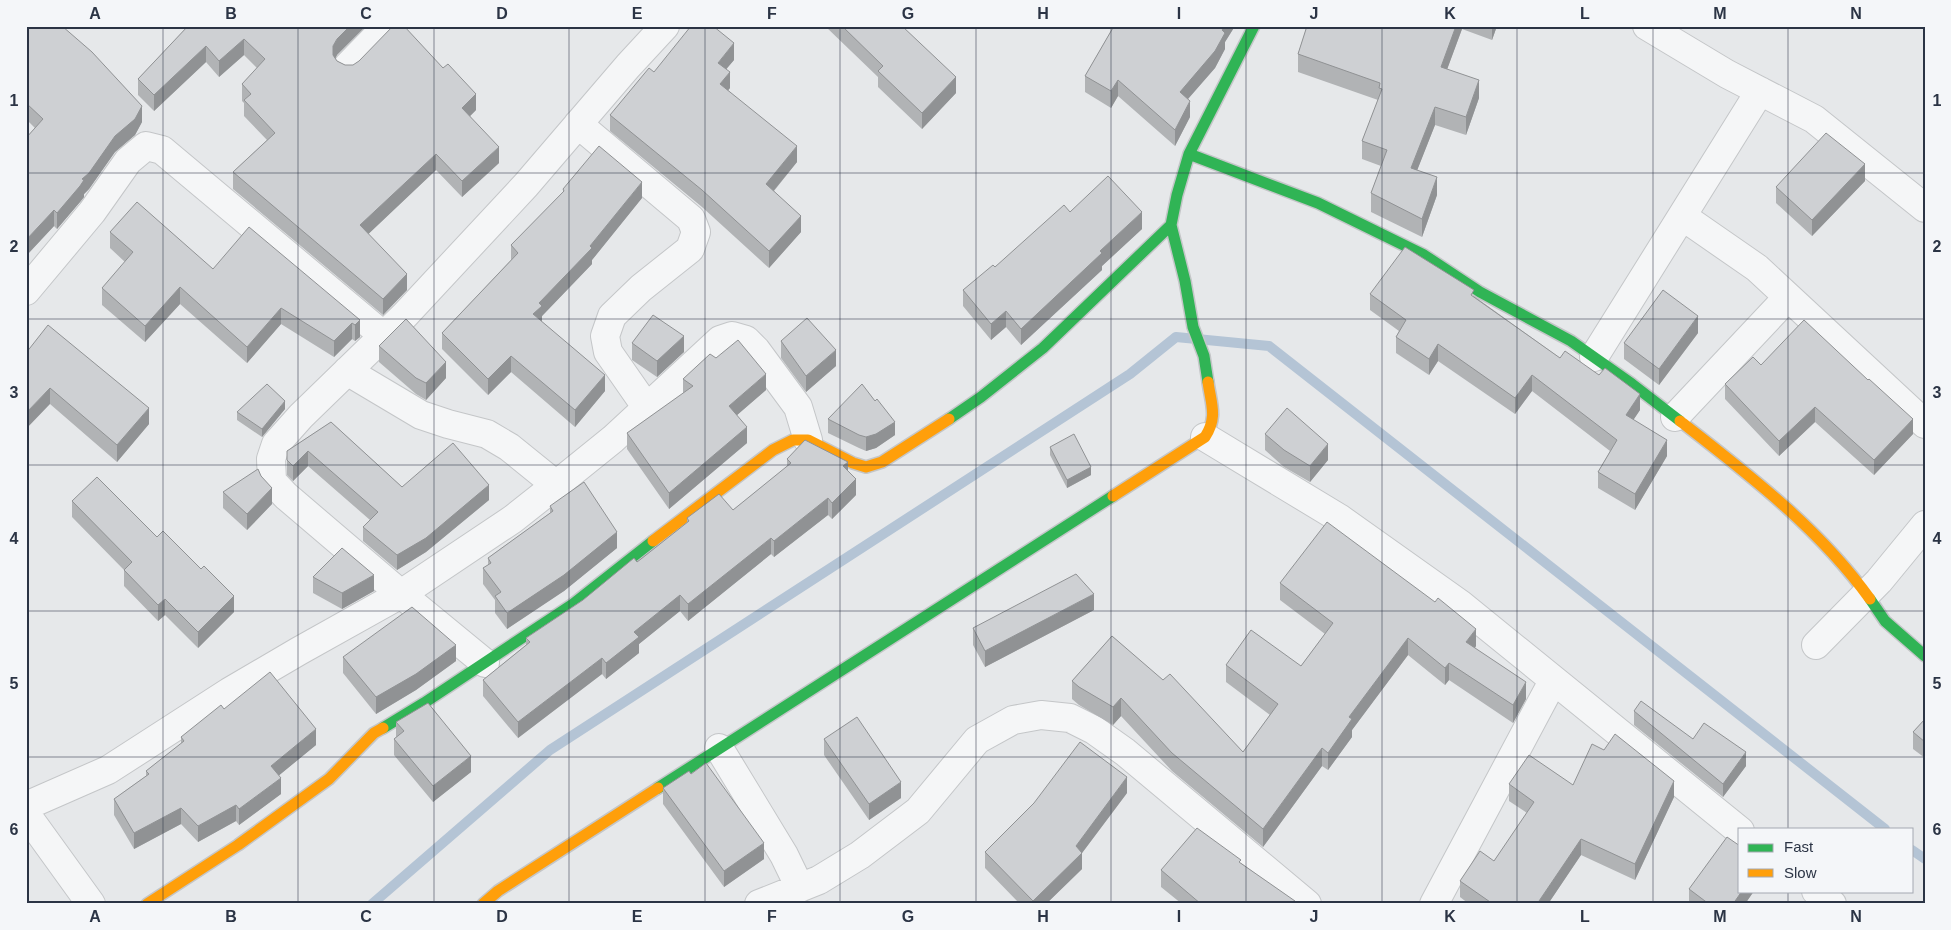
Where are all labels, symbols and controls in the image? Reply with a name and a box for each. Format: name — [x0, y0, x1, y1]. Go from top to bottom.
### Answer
text: A — [89, 5, 101, 22]
text: B — [225, 5, 237, 22]
text: C — [360, 5, 372, 22]
text: D — [496, 5, 508, 22]
text: E — [632, 5, 643, 22]
text: F — [767, 5, 777, 22]
text: G — [902, 5, 914, 22]
text: H — [1037, 5, 1049, 22]
text: I — [1177, 5, 1181, 22]
text: J — [1310, 5, 1318, 22]
text: K — [1444, 5, 1456, 22]
text: L — [1580, 5, 1590, 22]
text: M — [1713, 5, 1727, 22]
text: N — [1850, 5, 1862, 22]
text: 1 — [10, 92, 19, 109]
text: 1 — [1933, 92, 1942, 109]
text: 2 — [10, 238, 19, 255]
text: 2 — [1933, 238, 1942, 255]
text: 3 — [10, 384, 19, 401]
text: 3 — [1933, 384, 1942, 401]
text: 4 — [10, 530, 19, 547]
text: 4 — [1933, 530, 1942, 547]
text: 5 — [10, 675, 19, 692]
text: 5 — [1933, 675, 1942, 692]
text: 6 — [10, 821, 19, 838]
text: 6 — [1933, 821, 1942, 838]
legend — [1738, 828, 1914, 892]
text: Fast — [1784, 838, 1814, 855]
text: Slow — [1784, 864, 1817, 881]
text: A — [89, 908, 101, 925]
text: B — [225, 908, 237, 925]
text: C — [360, 908, 372, 925]
text: D — [496, 908, 508, 925]
text: E — [632, 908, 643, 925]
text: F — [767, 908, 777, 925]
text: G — [902, 908, 914, 925]
text: H — [1037, 908, 1049, 925]
text: I — [1177, 908, 1181, 925]
text: J — [1310, 908, 1318, 925]
text: K — [1444, 908, 1456, 925]
text: L — [1580, 908, 1590, 925]
text: M — [1713, 908, 1727, 925]
text: N — [1850, 908, 1862, 925]

